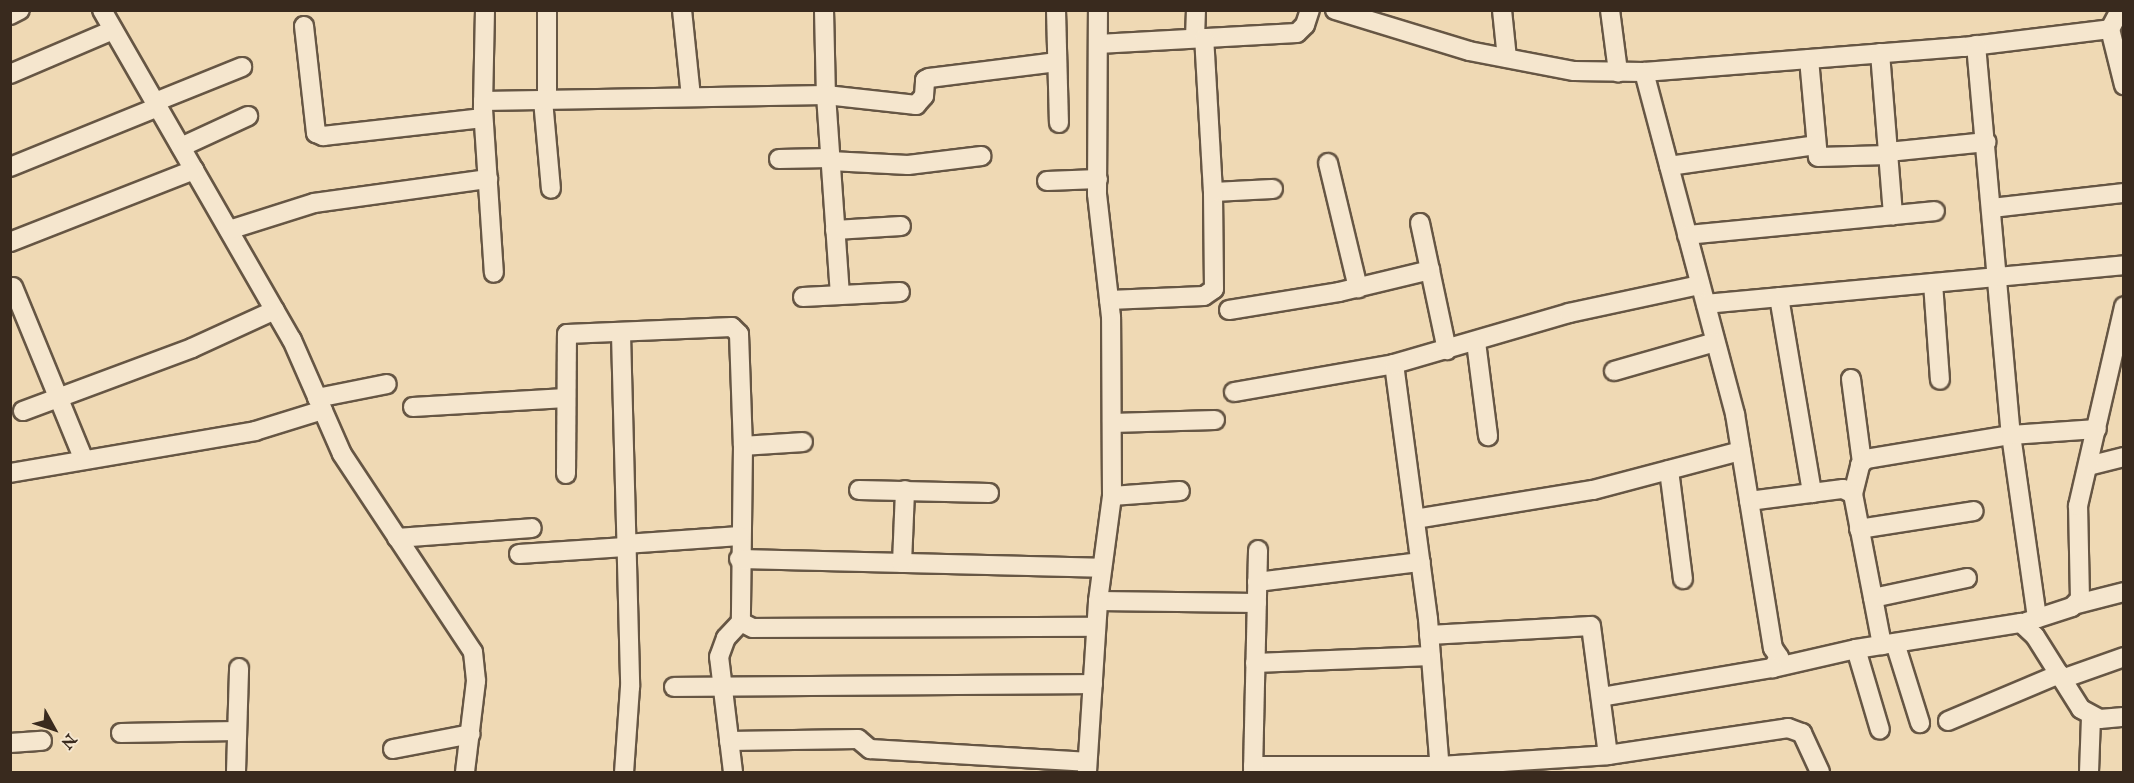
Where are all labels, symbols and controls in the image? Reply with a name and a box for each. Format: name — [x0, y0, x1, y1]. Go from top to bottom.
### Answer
north arrow — [24, 699, 84, 759]
text: N — [56, 729, 80, 752]

